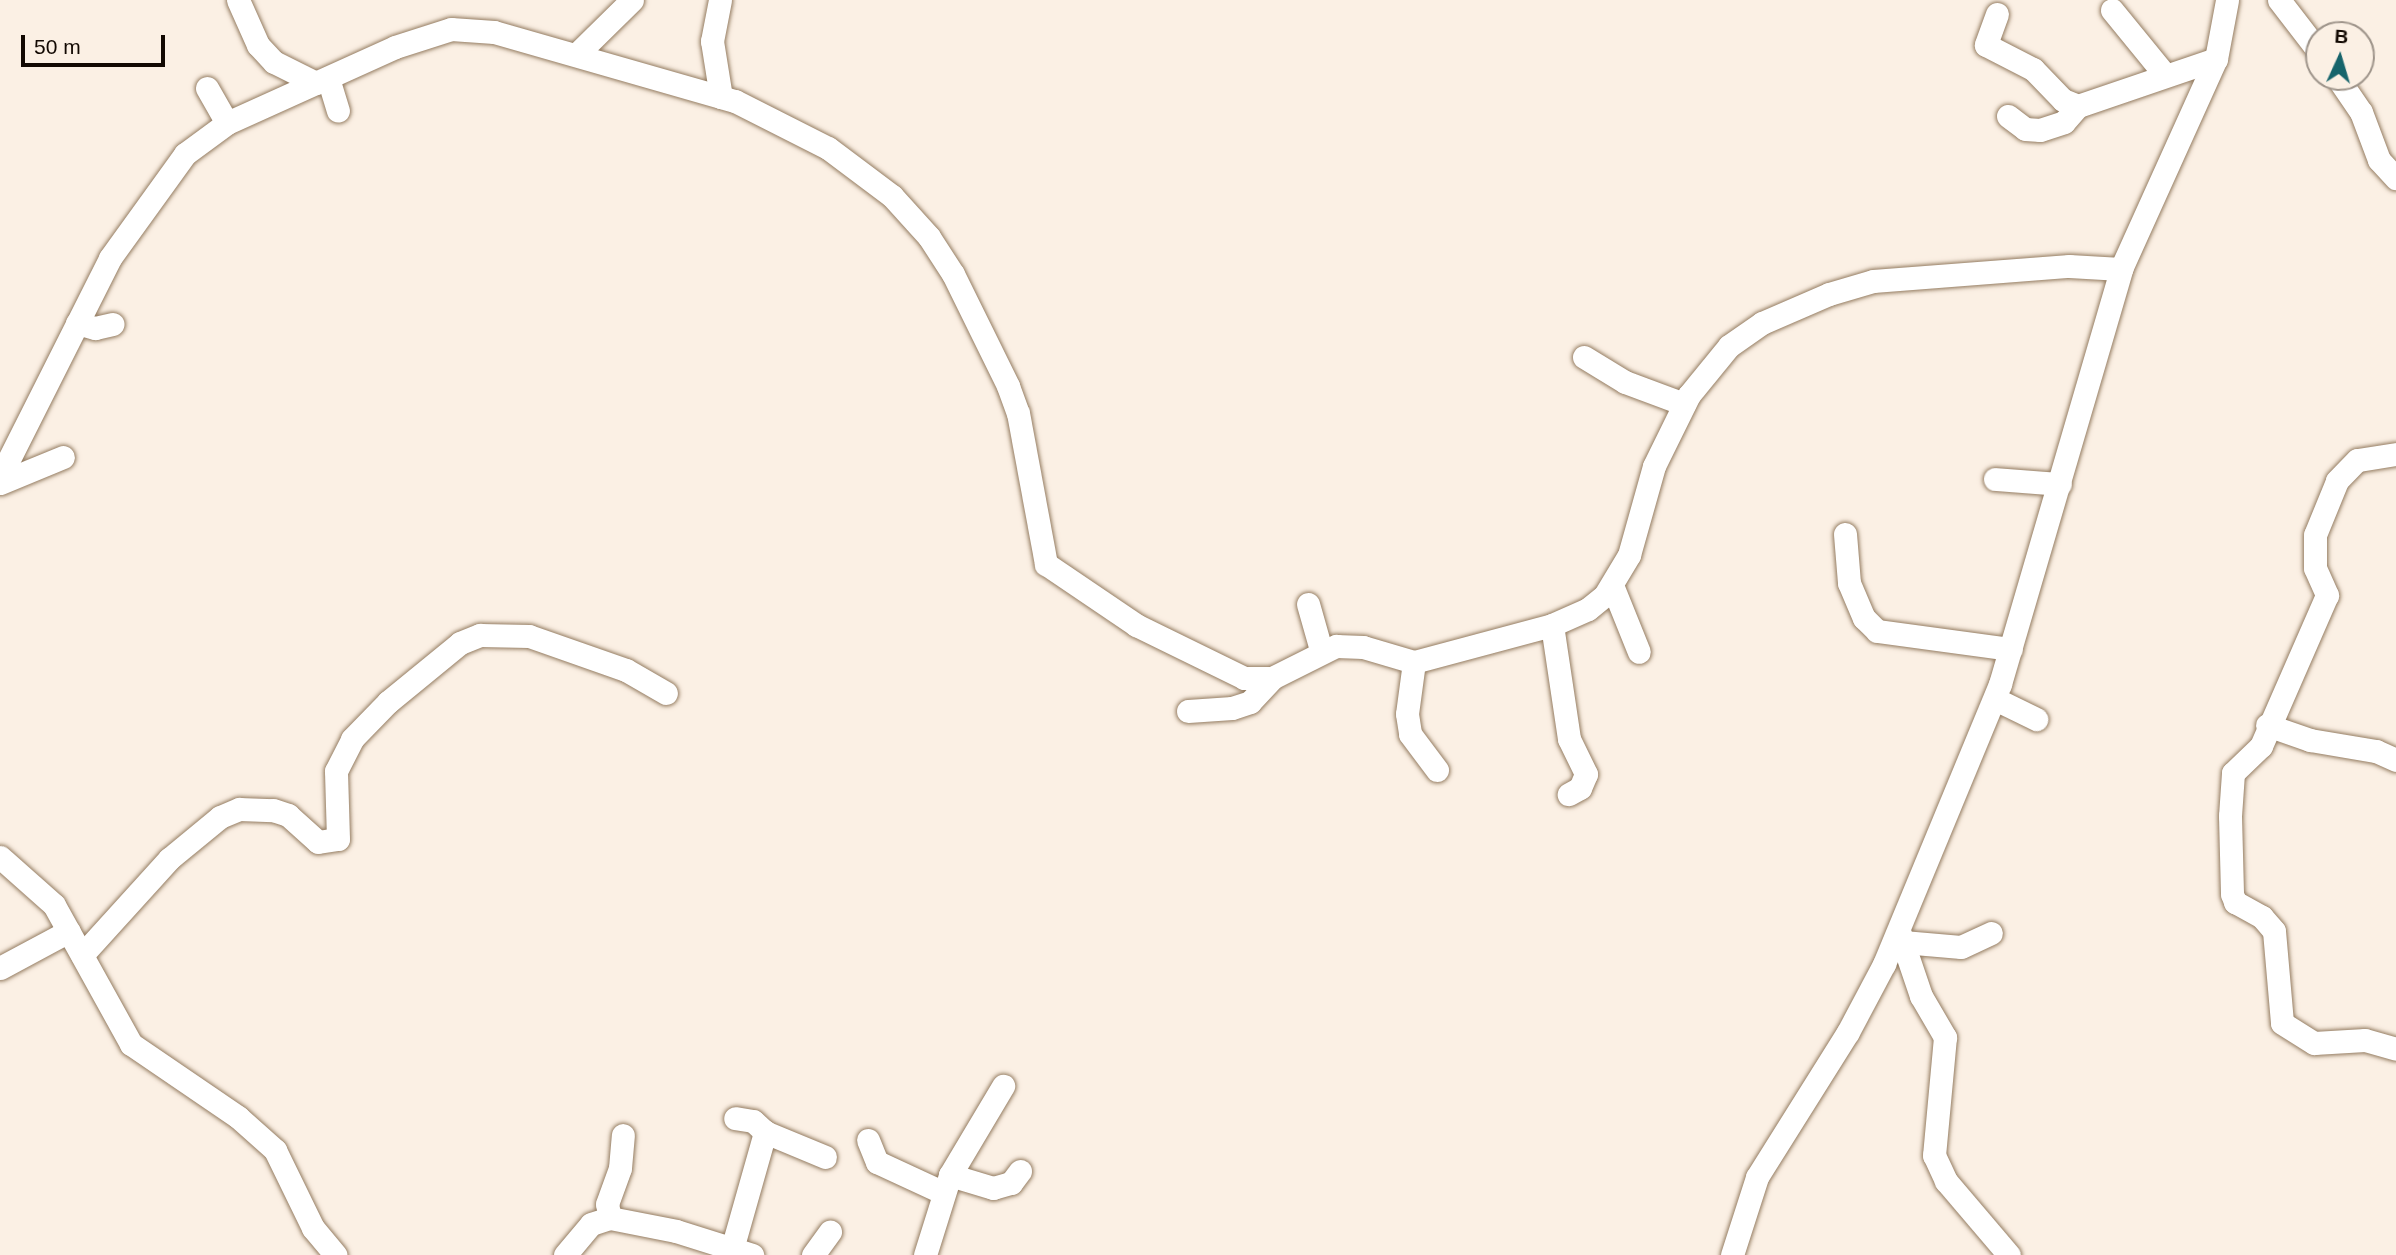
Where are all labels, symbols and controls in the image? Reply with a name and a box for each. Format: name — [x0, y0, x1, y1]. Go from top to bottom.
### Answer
scale bar — [24, 21, 168, 65]
north arrow — [2305, 21, 2375, 91]
text: B — [2334, 26, 2349, 48]
text: 50 m — [34, 35, 81, 58]

